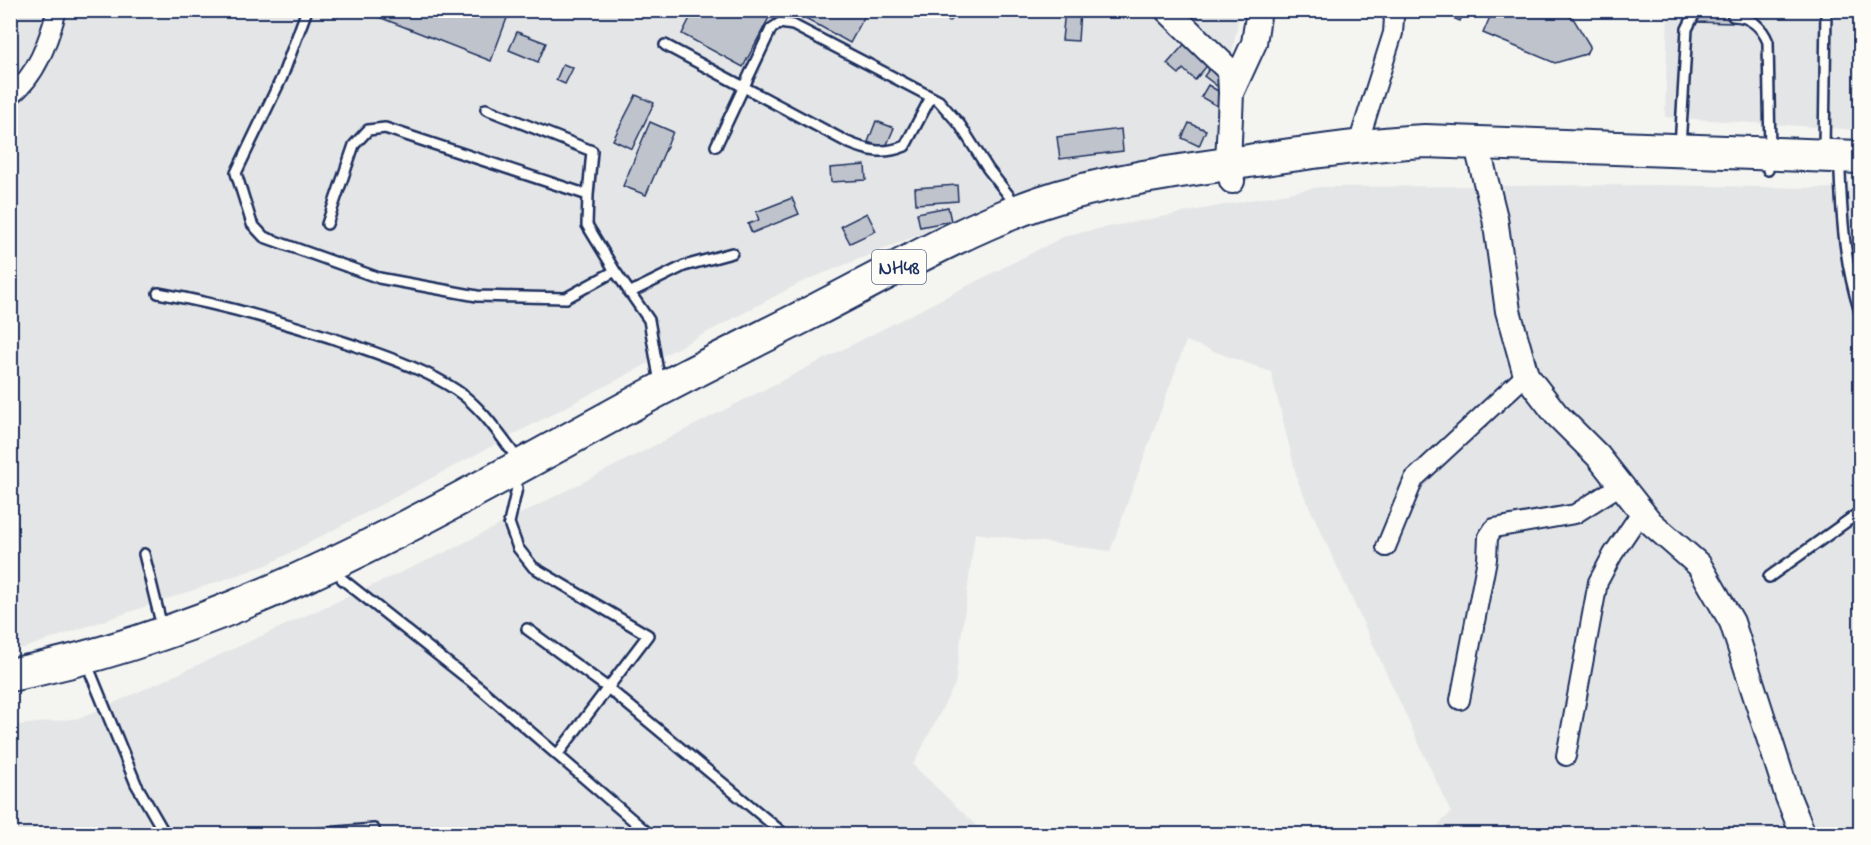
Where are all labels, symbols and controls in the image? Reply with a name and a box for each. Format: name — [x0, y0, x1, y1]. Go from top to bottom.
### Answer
road number: NH48 — [872, 250, 926, 284]

